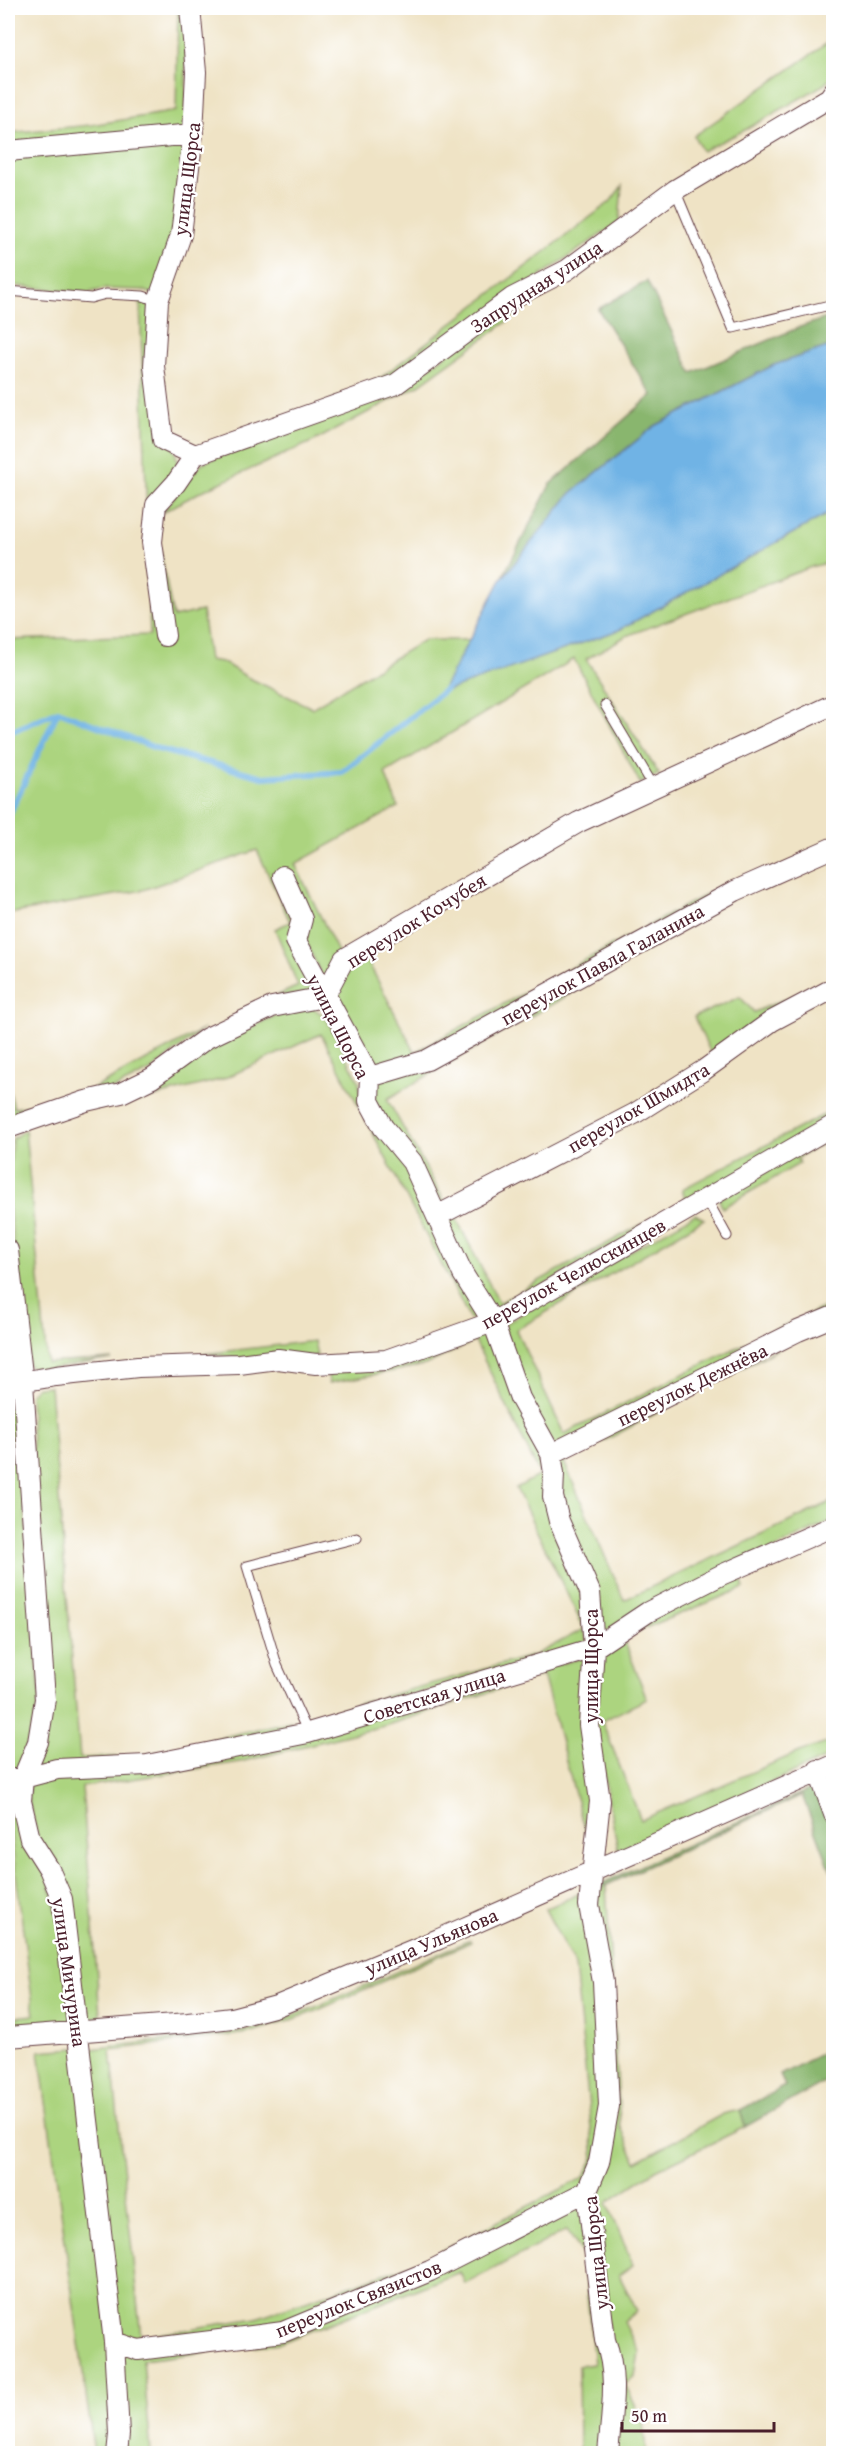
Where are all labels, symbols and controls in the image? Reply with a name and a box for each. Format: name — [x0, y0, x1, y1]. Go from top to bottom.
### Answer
street label: улица Щорса — [164, 120, 207, 239]
street label: Запрудная улица — [464, 232, 608, 340]
street label: переулок Кочубея — [340, 865, 492, 975]
street label: переулок Павла Галанина — [495, 896, 709, 1032]
street label: улица Щорса — [300, 967, 378, 1084]
street label: переулок Шмидта — [561, 1054, 715, 1160]
street label: переулок Челюскинцев — [475, 1210, 671, 1336]
street label: переулок Дежнёва — [612, 1335, 773, 1433]
street label: улица Щорса — [576, 1608, 605, 1724]
street label: Советская улица — [359, 1659, 509, 1730]
street label: улица Мичурина — [45, 1894, 95, 2049]
street label: улица Ульянова — [359, 1900, 503, 1983]
street label: улица Щорса — [575, 2194, 616, 2313]
street label: переулок Связистов — [271, 2251, 445, 2345]
scale bar — [622, 2395, 774, 2433]
text: 50 m — [631, 2402, 667, 2429]

